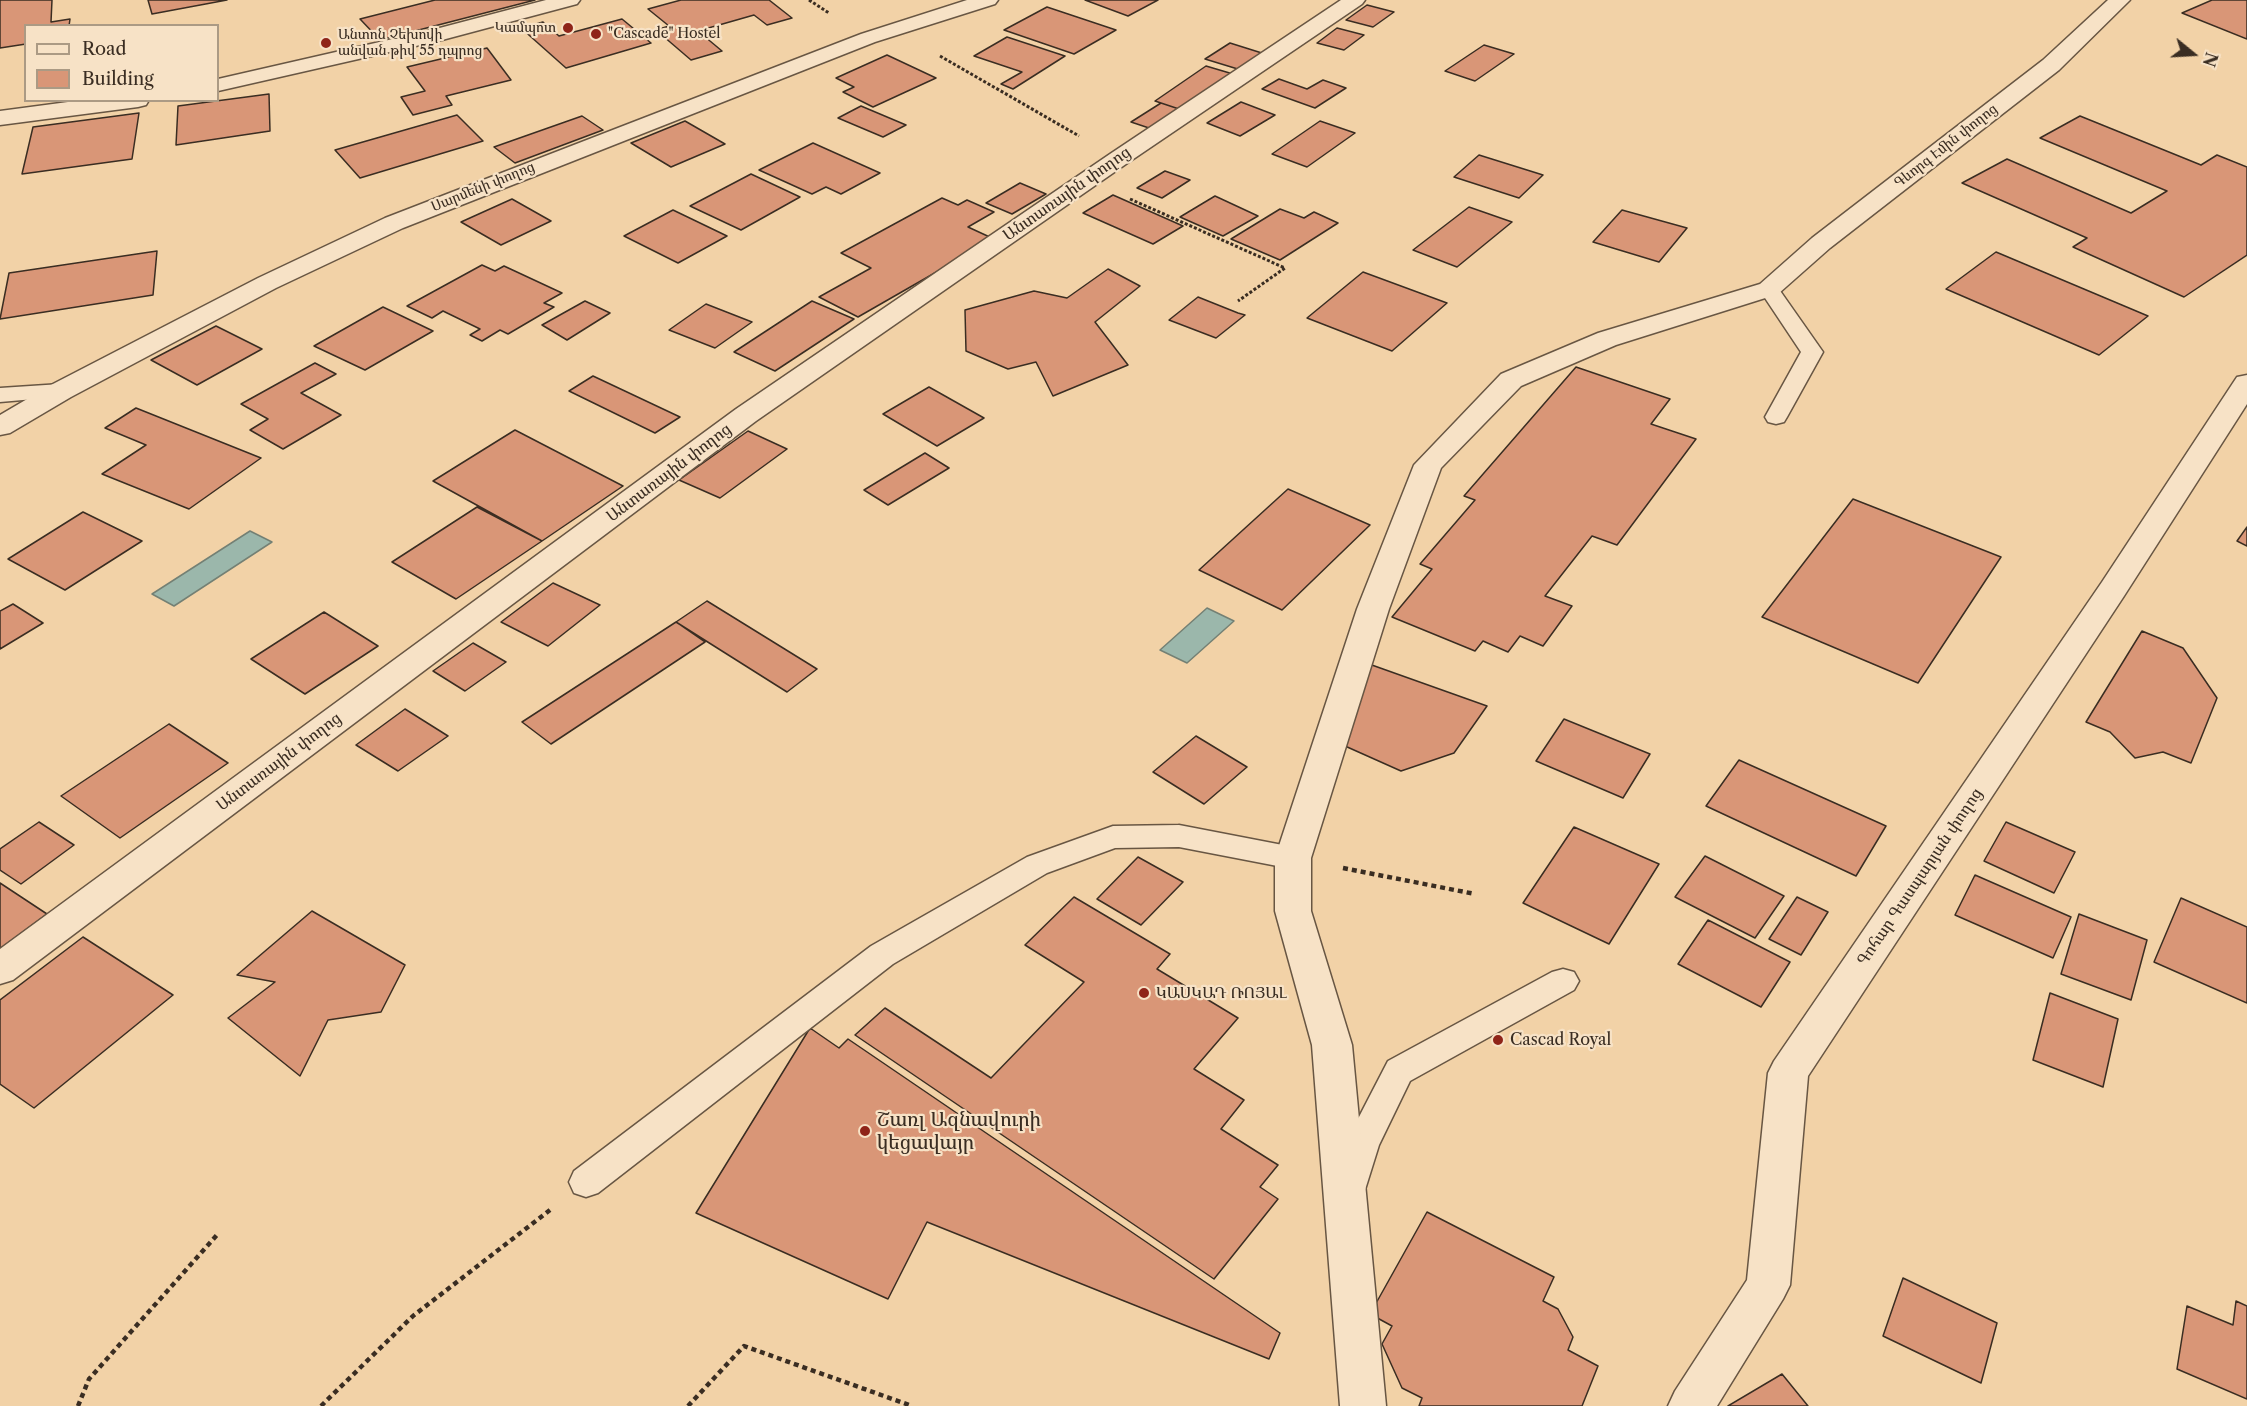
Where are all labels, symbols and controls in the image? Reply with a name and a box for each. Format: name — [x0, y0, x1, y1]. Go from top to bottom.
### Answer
place label: Կամպոտ — [495, 20, 556, 36]
marker: Կամպոտ — [561, 21, 575, 35]
legend — [24, 24, 219, 102]
north arrow — [2163, 24, 2223, 84]
place label: "Cascade" Hostel — [608, 26, 720, 42]
place label: Անտոն Չեխովի անվան թիվ 55 դպրոց — [338, 27, 482, 60]
marker: "Cascade" Hostel — [589, 27, 603, 41]
marker: Անտոն Չեխովի անվան թիվ 55 դպրոց — [319, 36, 333, 50]
text: Road — [82, 38, 127, 60]
text: N — [2198, 50, 2222, 69]
text: Building — [82, 68, 154, 90]
street label: Գևորգ Էմին փողոց — [1891, 100, 2001, 192]
street label: Անտառային փողոց — [1000, 143, 1134, 245]
street label: Սարմենի փողոց — [429, 159, 537, 215]
street label: Անտառային փողոց — [603, 420, 735, 526]
street label: Անտառային փողոց — [213, 709, 345, 815]
street label: Գոհար Գասպարյան փողոց — [1853, 785, 1987, 969]
place label: ԿԱՍԿԱԴ ՌՈՅԱԼ — [1156, 983, 1287, 1003]
marker: ԿԱՍԿԱԴ ՌՈՅԱԼ — [1137, 986, 1151, 1000]
place label: Cascad Royal — [1510, 1030, 1611, 1050]
marker: Cascad Royal — [1491, 1033, 1505, 1047]
place label: Շառլ Ազնավուրի կեցավայր — [877, 1108, 1041, 1155]
marker: Շառլ Ազնավուրի կեցավայր — [858, 1124, 872, 1138]

